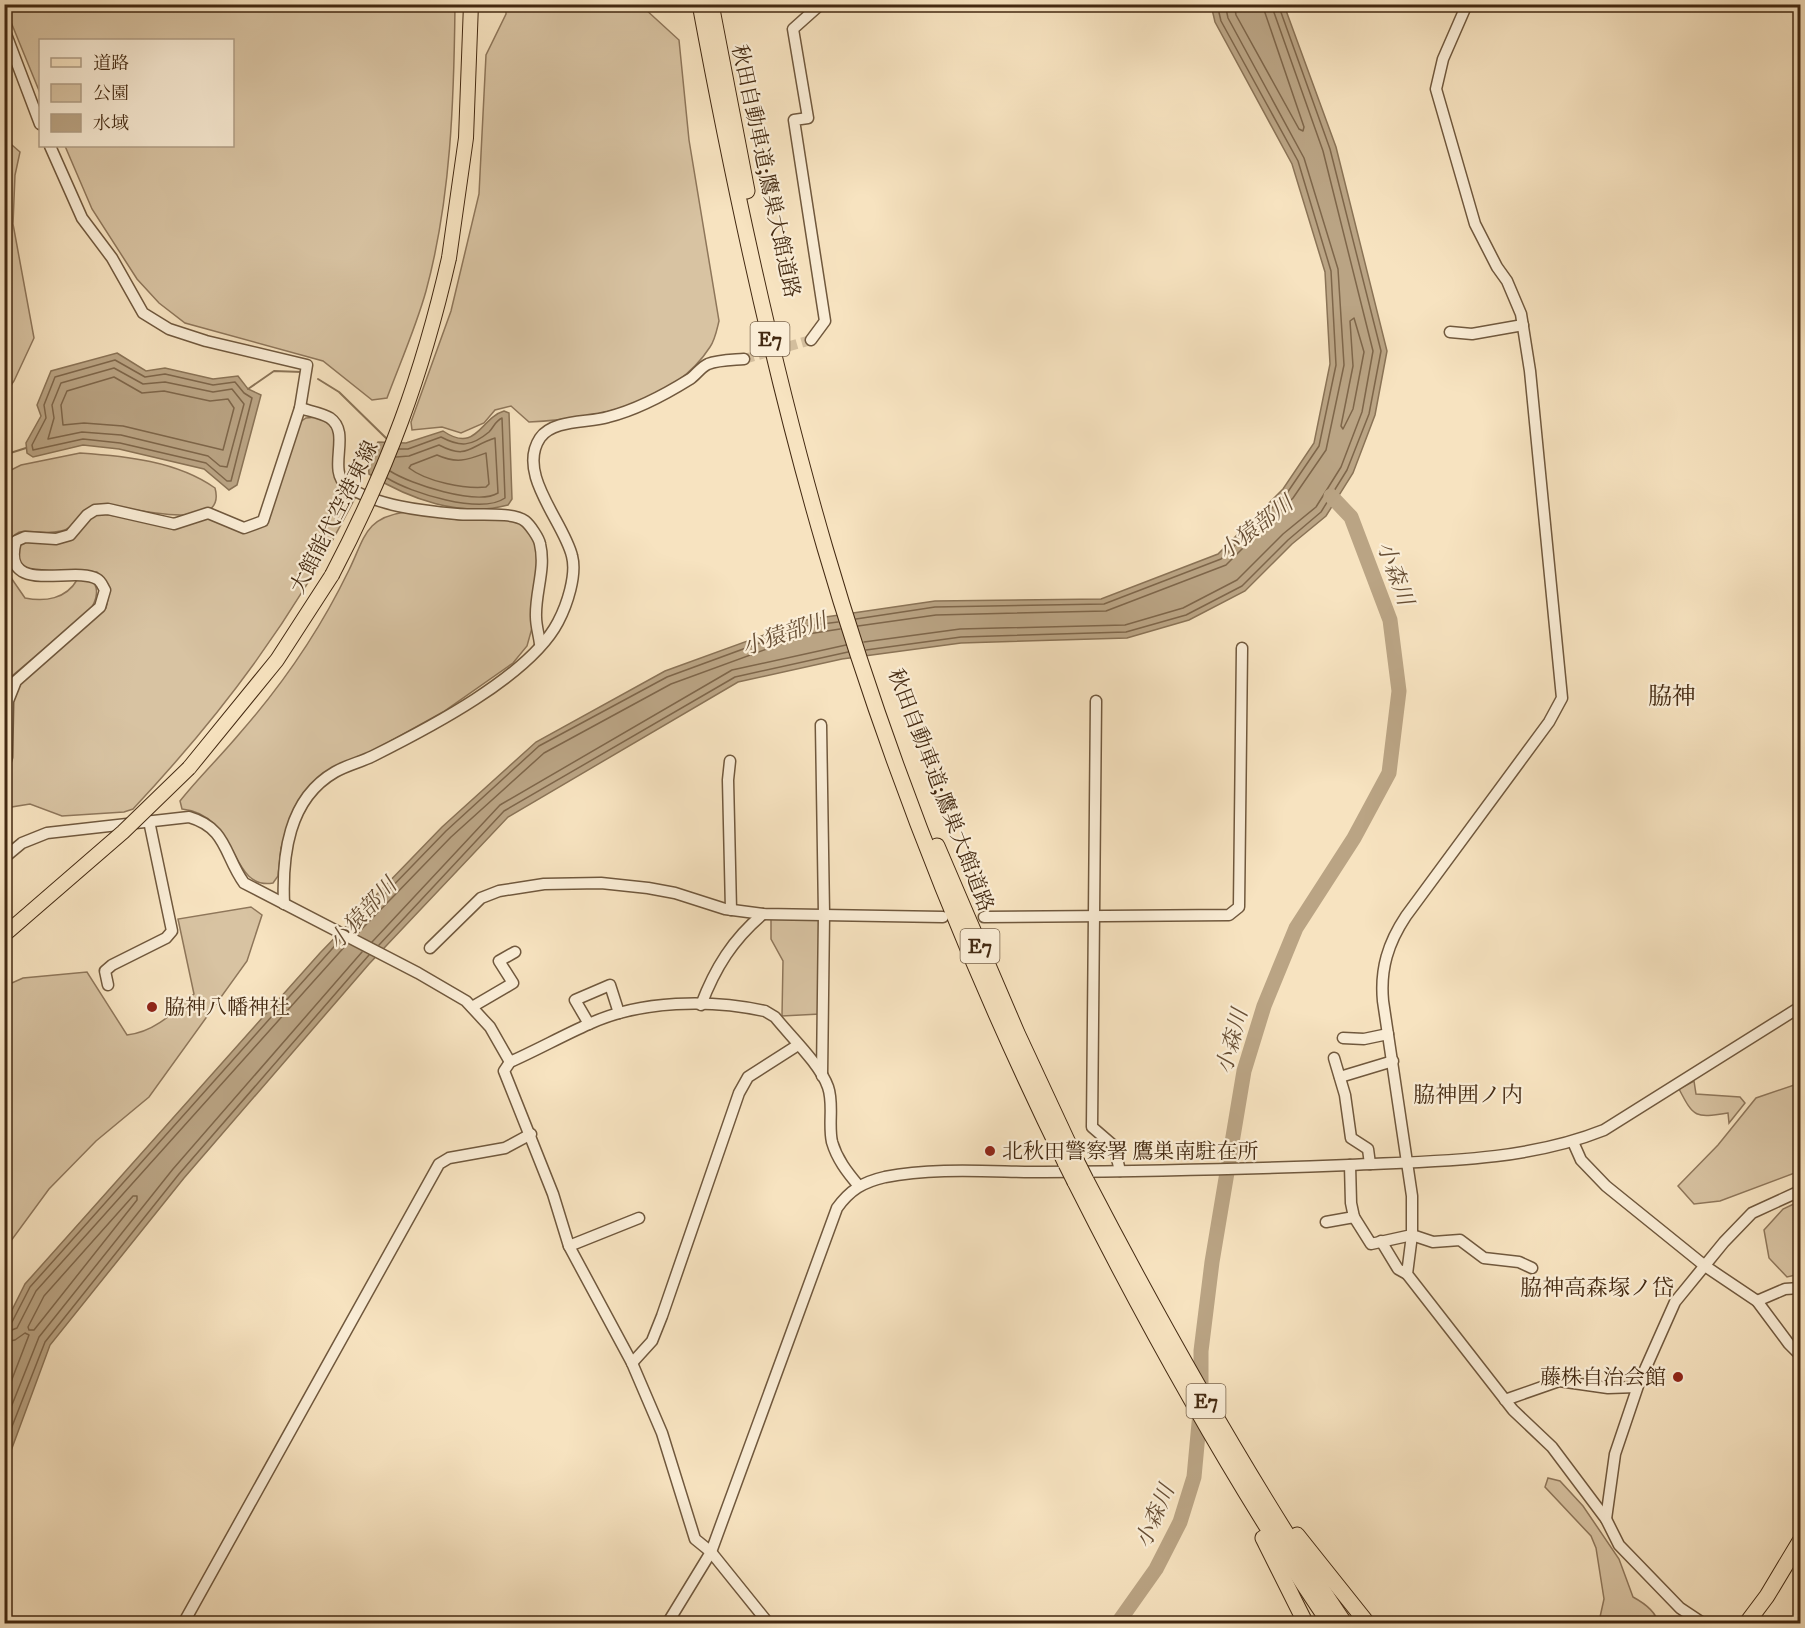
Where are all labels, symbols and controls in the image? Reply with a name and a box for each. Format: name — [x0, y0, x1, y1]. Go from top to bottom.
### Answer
legend — [39, 39, 234, 147]
street label: 秋田自動車道;鷹巣大館道路 — [725, 42, 805, 300]
text: 道路 — [93, 53, 129, 75]
text: 公園 — [93, 83, 129, 105]
text: 水域 — [93, 113, 129, 135]
road number: E7 — [750, 322, 790, 356]
street label: 大館能代空港東線 — [285, 437, 385, 598]
water label: 小猿部川 — [1213, 489, 1300, 566]
water label: 小森川 — [1371, 538, 1419, 611]
water label: 小猿部川 — [738, 607, 832, 662]
street label: 秋田自動車道;鷹巣大館道路 — [882, 665, 998, 916]
district label: 脇神 — [1648, 682, 1696, 712]
water label: 小猿部川 — [323, 871, 404, 955]
road number: E7 — [960, 929, 1000, 963]
place label: 脇神八幡神社 — [164, 995, 290, 1021]
marker: 脇神八幡神社 — [145, 1000, 159, 1014]
water label: 小森川 — [1211, 1004, 1255, 1077]
district label: 脇神囲ノ内 — [1413, 1082, 1523, 1109]
place label: 北秋田警察署 鷹巣南駐在所 — [1002, 1139, 1259, 1165]
marker: 北秋田警察署 鷹巣南駐在所 — [983, 1144, 997, 1158]
district label: 脇神高森塚ノ岱 — [1520, 1275, 1674, 1302]
place label: 藤株自治会館 — [1540, 1365, 1666, 1391]
marker: 藤株自治会館 — [1671, 1370, 1685, 1384]
road number: E7 — [1186, 1384, 1226, 1418]
water label: 小森川 — [1130, 1479, 1181, 1552]

